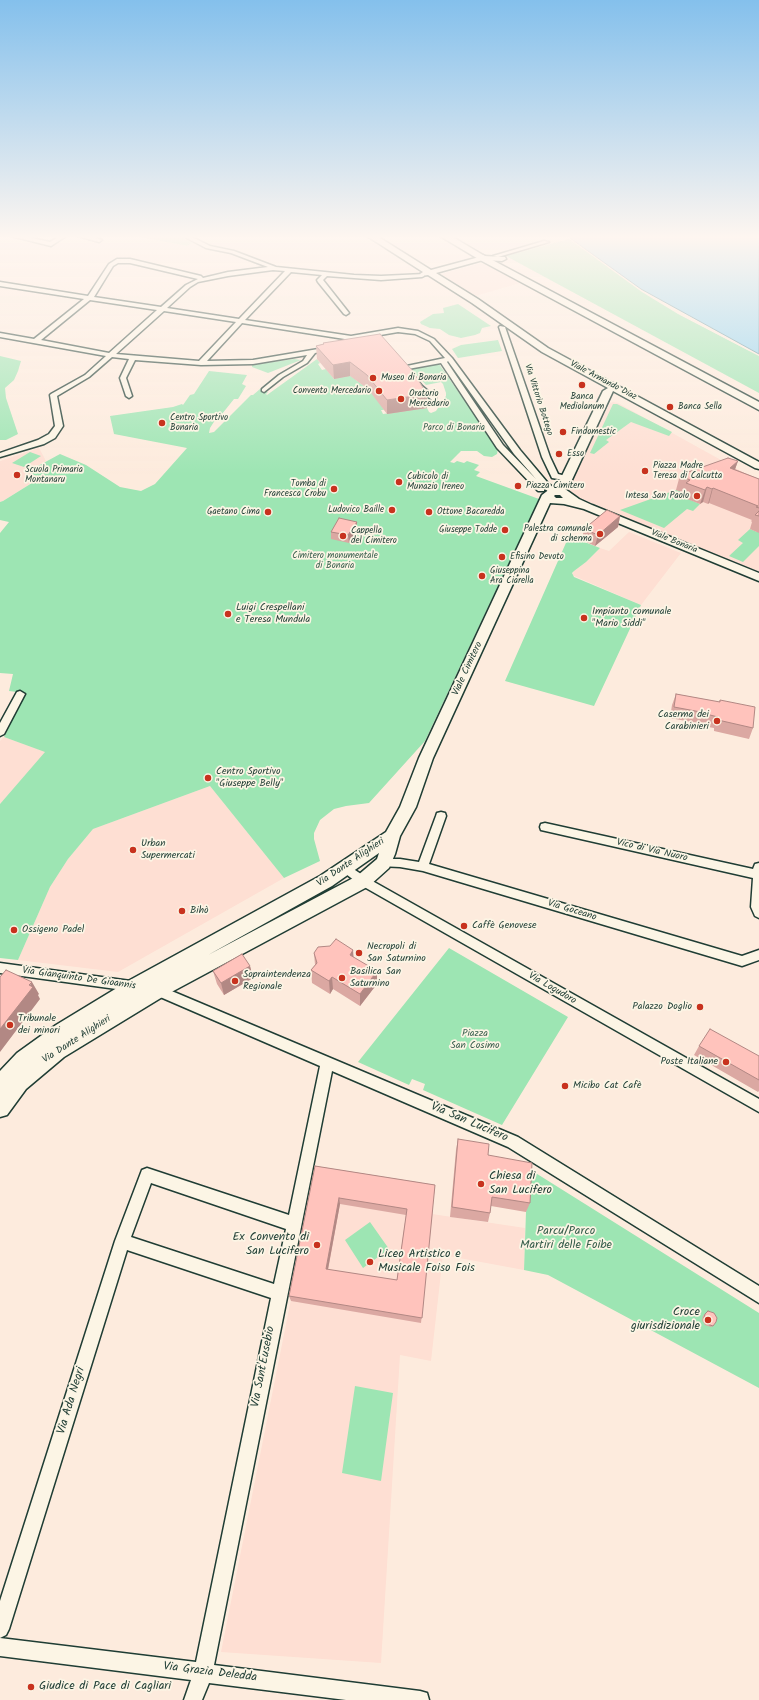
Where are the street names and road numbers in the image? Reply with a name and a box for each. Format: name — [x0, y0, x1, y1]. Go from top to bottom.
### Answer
street label: Viale Armando Diaz — [568, 359, 638, 403]
street label: Via Vittorio Bottego — [521, 363, 555, 437]
street label: Viale Bonaria — [649, 528, 699, 556]
street label: Viale Cimitero — [450, 640, 486, 698]
street label: Via Dante Alighieri — [315, 836, 387, 890]
street label: Vico di Via Nuoro — [615, 837, 689, 865]
street label: Via Goceano — [546, 898, 598, 924]
street label: Via Gianquinto De Gioannis — [21, 965, 137, 993]
street label: Via Logudoro — [526, 970, 578, 1008]
street label: Via Dante Alighieri — [41, 1013, 113, 1067]
street label: Via San Lucifero — [428, 1100, 510, 1146]
street label: Via Sant'Eusebio — [249, 1325, 279, 1409]
street label: Via Ada Negri — [55, 1366, 89, 1436]
street label: Via Grazia Deledda — [162, 1660, 258, 1686]

